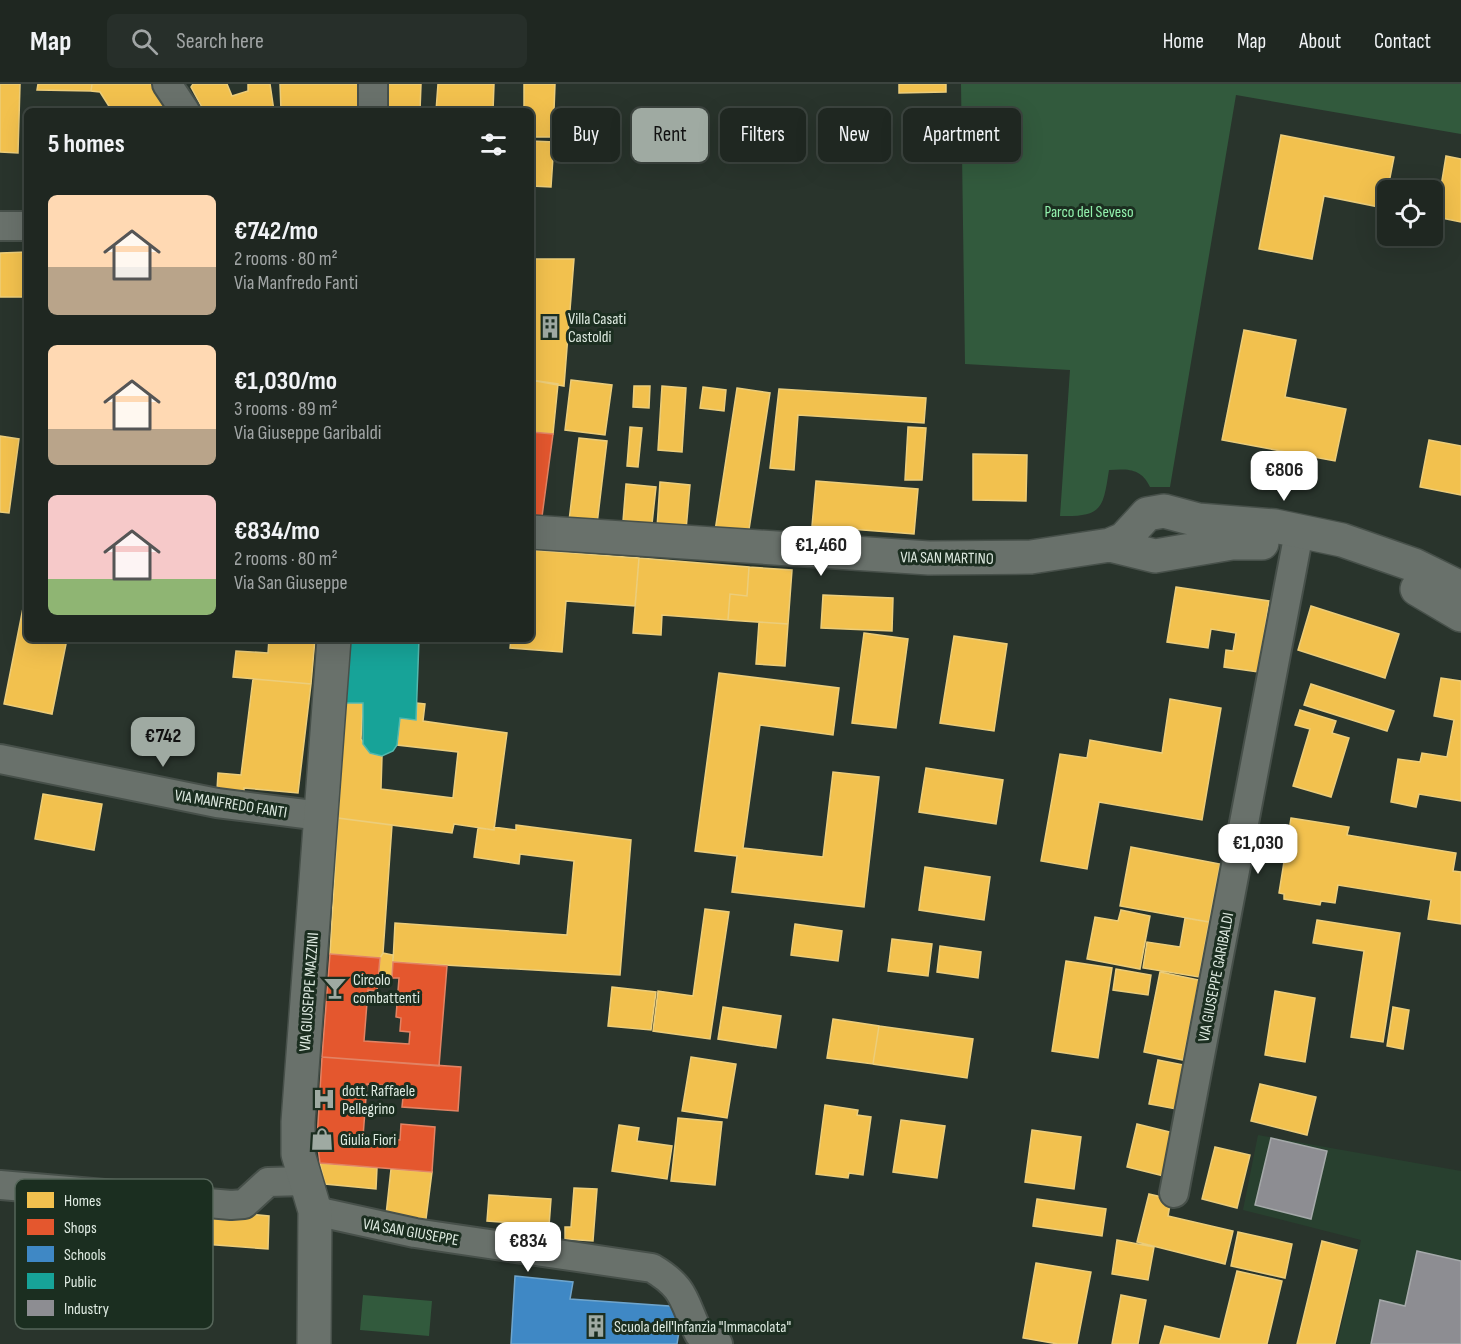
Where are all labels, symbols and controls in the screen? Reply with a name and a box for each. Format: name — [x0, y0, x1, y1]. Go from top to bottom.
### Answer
search box — [107, 14, 527, 68]
text: Map — [30, 25, 71, 58]
icon: search — [128, 25, 161, 58]
text: Search here — [176, 28, 264, 55]
text: Home — [1163, 29, 1204, 54]
text: Map — [1237, 29, 1266, 54]
text: About — [1299, 29, 1341, 54]
text: Contact — [1374, 29, 1431, 54]
chip: Buy — [552, 108, 620, 162]
chip: Rent — [632, 108, 708, 162]
chip: Filters — [720, 108, 806, 162]
chip: New — [818, 108, 891, 162]
chip: Apartment — [903, 108, 1021, 162]
icon: filters — [477, 128, 510, 161]
text: 5 homes — [48, 129, 125, 160]
map controls — [1377, 180, 1443, 246]
button: locate — [1377, 180, 1443, 246]
park label: Parco del Seveso — [1044, 203, 1134, 222]
text: €742/mo — [234, 216, 318, 247]
icon: home — [96, 219, 168, 291]
text: 2 rooms · 80 m² — [234, 247, 338, 271]
text: Via Manfredo Fanti — [234, 271, 358, 295]
place label: Villa Casati Castoldi — [568, 310, 626, 347]
building icon: Villa Casati Castoldi — [537, 314, 563, 340]
text: €1,030/mo — [234, 366, 337, 397]
icon: home — [96, 369, 168, 441]
text: 3 rooms · 89 m² — [234, 397, 338, 421]
text: Via Giuseppe Garibaldi — [234, 421, 382, 445]
pin: €806 — [1248, 451, 1320, 502]
text: €806 — [1265, 458, 1303, 482]
text: €834/mo — [234, 516, 320, 547]
icon: home — [96, 519, 168, 591]
pin: €1,460 — [772, 526, 870, 577]
text: €1,460 — [795, 533, 847, 557]
text: 2 rooms · 80 m² — [234, 547, 338, 571]
street label: VIA SAN MARTINO — [900, 548, 994, 569]
text: Via San Giuseppe — [234, 571, 348, 595]
pin: €742 — [127, 717, 199, 768]
text: €742 — [145, 724, 181, 748]
street label: VIA MANFREDO FANTI — [173, 786, 288, 823]
pin: €1,030 — [1209, 824, 1307, 875]
text: €1,030 — [1232, 831, 1284, 855]
street label: VIA GIUSEPPE GARIBALDI — [1195, 911, 1238, 1044]
street label: VIA GIUSEPPE MAZZINI — [296, 932, 323, 1052]
place label: Circolo combattenti — [353, 971, 420, 1008]
bar icon: Circolo combattenti — [322, 975, 348, 1001]
place label: dott. Raffaele Pellegrino — [342, 1082, 415, 1119]
hospital icon: dott. Raffaele Pellegrino — [311, 1086, 337, 1112]
shop icon: Giulia Fiori — [309, 1126, 335, 1152]
place label: Giulia Fiori — [340, 1131, 396, 1150]
legend — [15, 1179, 213, 1329]
text: Homes — [64, 1192, 101, 1211]
street label: VIA SAN GIUSEPPE — [361, 1215, 460, 1250]
text: Shops — [64, 1219, 97, 1238]
pin: €834 — [492, 1222, 564, 1273]
text: €834 — [509, 1229, 547, 1253]
text: Schools — [64, 1246, 106, 1265]
text: Public — [64, 1273, 97, 1292]
text: Industry — [64, 1300, 109, 1319]
building icon: Scuola dell'Infanzia "Immacolata" — [583, 1313, 609, 1339]
place label: Scuola dell'Infanzia "Immacolata" — [614, 1318, 791, 1337]

